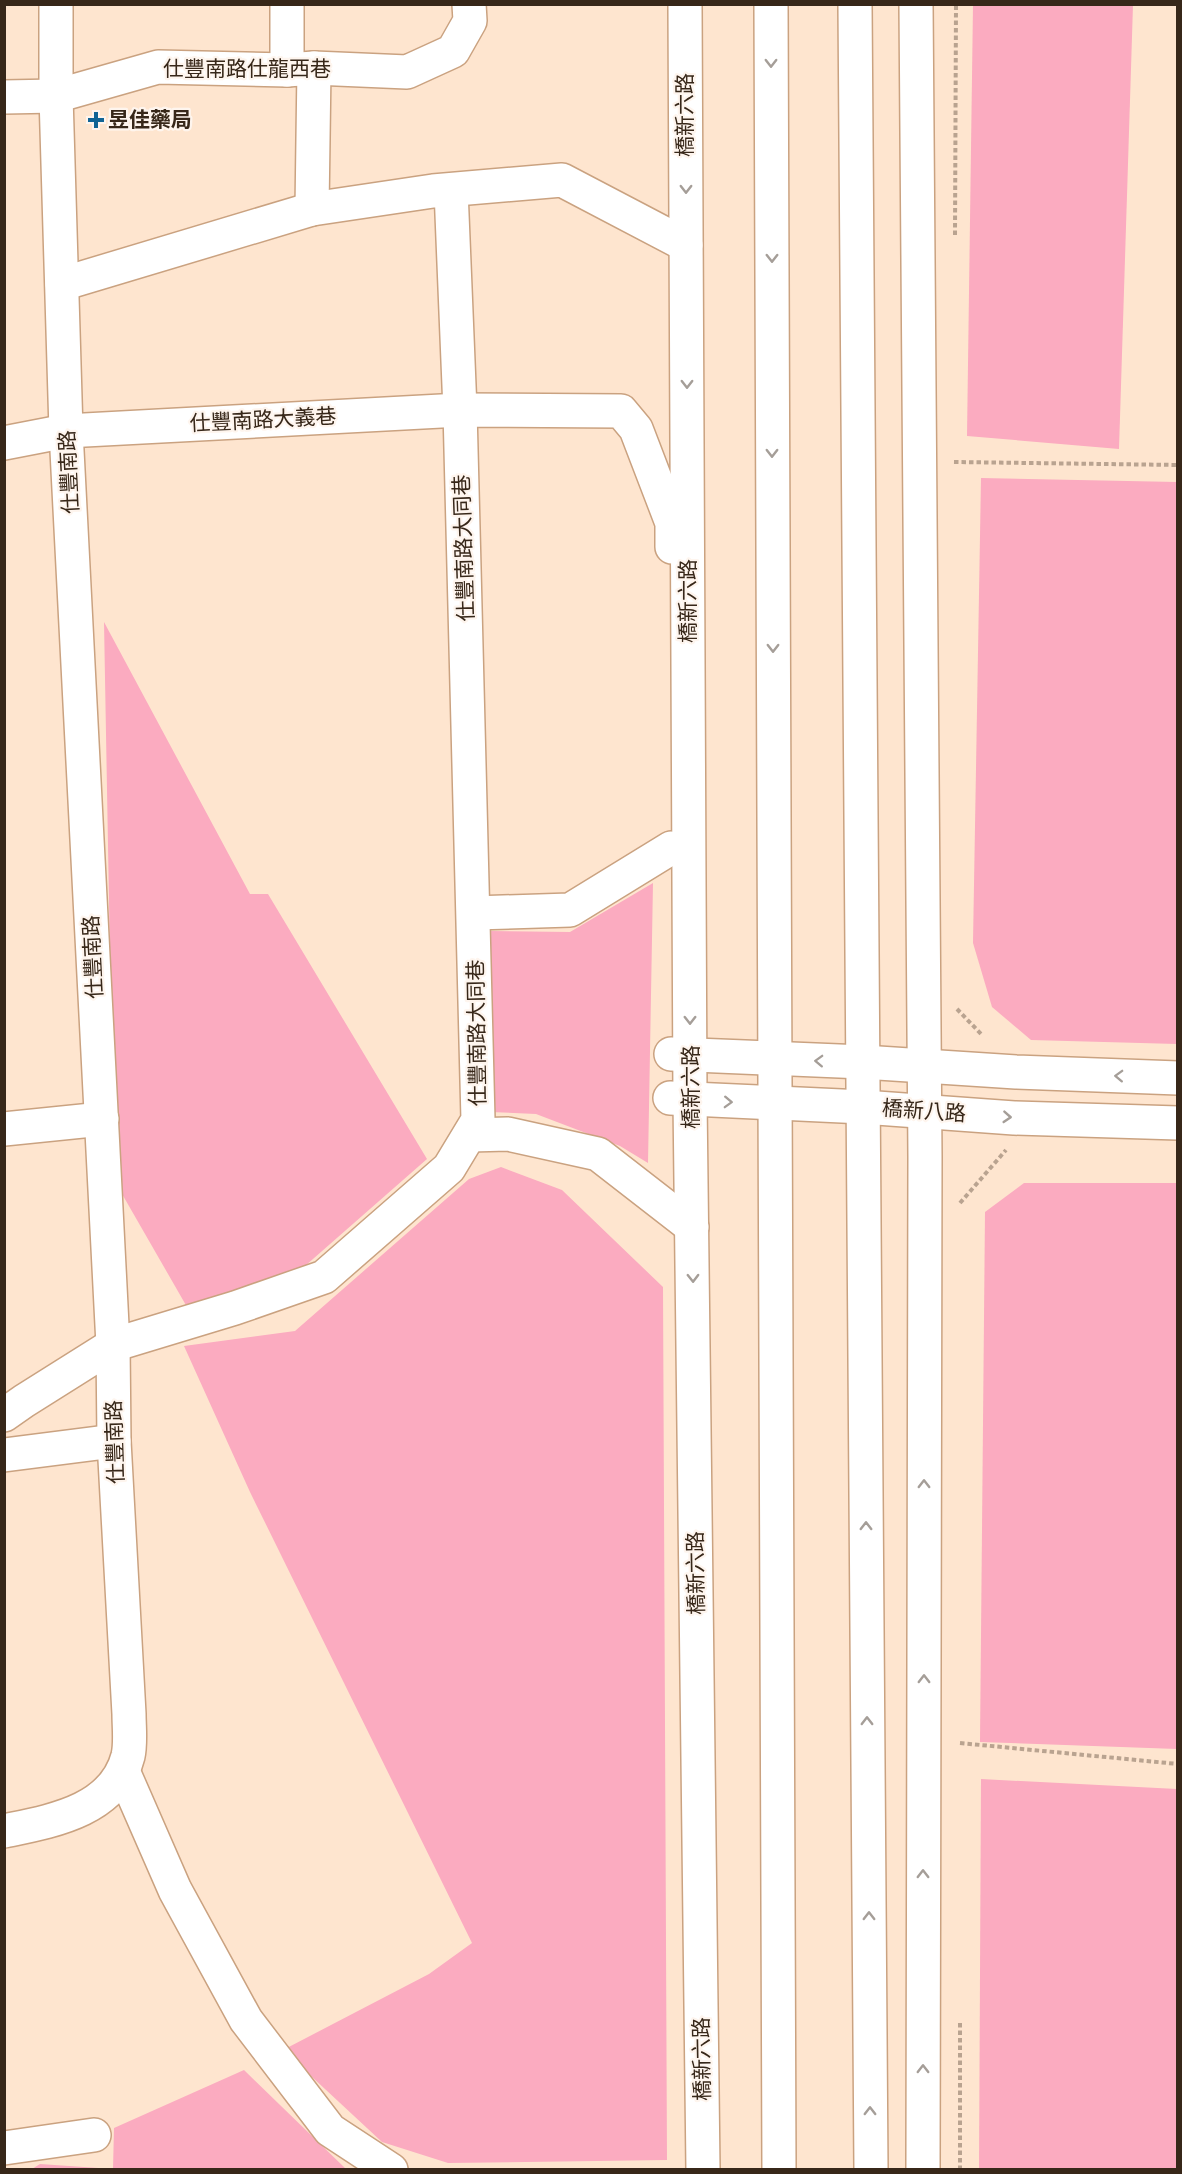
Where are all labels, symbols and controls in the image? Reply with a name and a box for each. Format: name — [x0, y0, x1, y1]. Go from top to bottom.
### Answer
street label: 仕豐南路仕龍西巷 — [163, 54, 331, 82]
one-way arrow — [765, 58, 777, 67]
street label: 橋新六路 — [670, 73, 698, 157]
place label: 昱佳藥局 — [108, 105, 192, 133]
marker: 昱佳藥局 — [89, 113, 103, 127]
one-way arrow — [680, 184, 692, 193]
one-way arrow — [766, 253, 778, 262]
one-way arrow — [681, 379, 693, 388]
street label: 仕豐南路大義巷 — [189, 401, 337, 437]
street label: 仕豐南路 — [52, 429, 84, 515]
one-way arrow — [766, 448, 778, 457]
street label: 仕豐南路大同巷 — [446, 474, 480, 622]
street label: 橋新六路 — [673, 559, 701, 643]
one-way arrow — [767, 643, 779, 652]
street label: 仕豐南路 — [76, 914, 108, 1000]
street label: 仕豐南路大同巷 — [461, 959, 491, 1107]
one-way arrow — [684, 1015, 696, 1024]
street label: 橋新六路 — [676, 1045, 704, 1129]
one-way arrow — [815, 1054, 824, 1067]
one-way arrow — [1115, 1069, 1124, 1082]
street label: 橋新八路 — [881, 1093, 967, 1127]
one-way arrow — [724, 1095, 733, 1108]
one-way arrow — [1002, 1110, 1011, 1123]
one-way arrow — [686, 1273, 699, 1282]
street label: 仕豐南路 — [99, 1400, 129, 1484]
one-way arrow — [918, 1480, 930, 1489]
one-way arrow — [860, 1522, 872, 1531]
street label: 橋新六路 — [680, 1531, 710, 1615]
one-way arrow — [918, 1675, 930, 1684]
one-way arrow — [861, 1717, 873, 1726]
one-way arrow — [917, 1870, 929, 1879]
one-way arrow — [863, 1912, 875, 1921]
street label: 橋新六路 — [686, 2017, 716, 2101]
one-way arrow — [917, 2065, 929, 2074]
one-way arrow — [864, 2107, 876, 2116]

